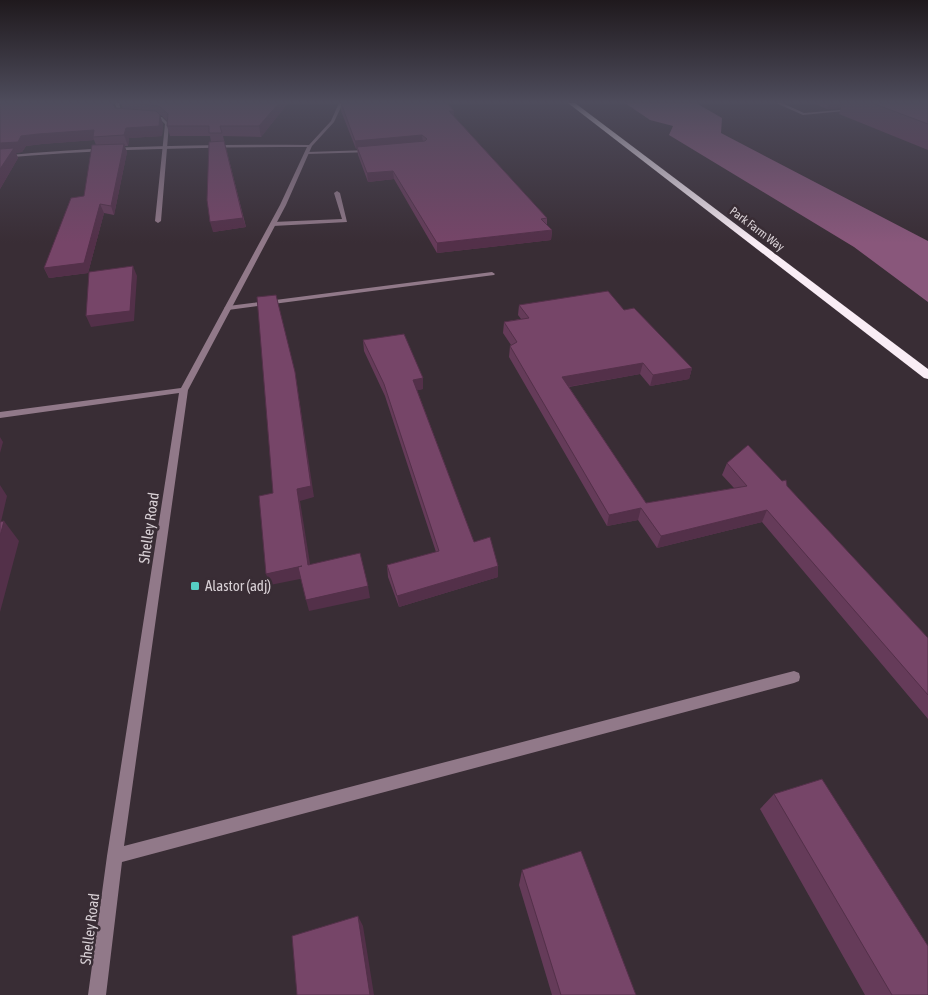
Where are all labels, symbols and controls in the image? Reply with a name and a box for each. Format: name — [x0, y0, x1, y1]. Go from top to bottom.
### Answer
street label: Park Farm Way — [727, 204, 787, 254]
street label: Shelley Road — [135, 491, 162, 565]
place label: Alastor (adj) — [205, 577, 271, 594]
marker: Alastor (adj) — [189, 580, 201, 592]
street label: Shelley Road — [77, 892, 102, 966]

